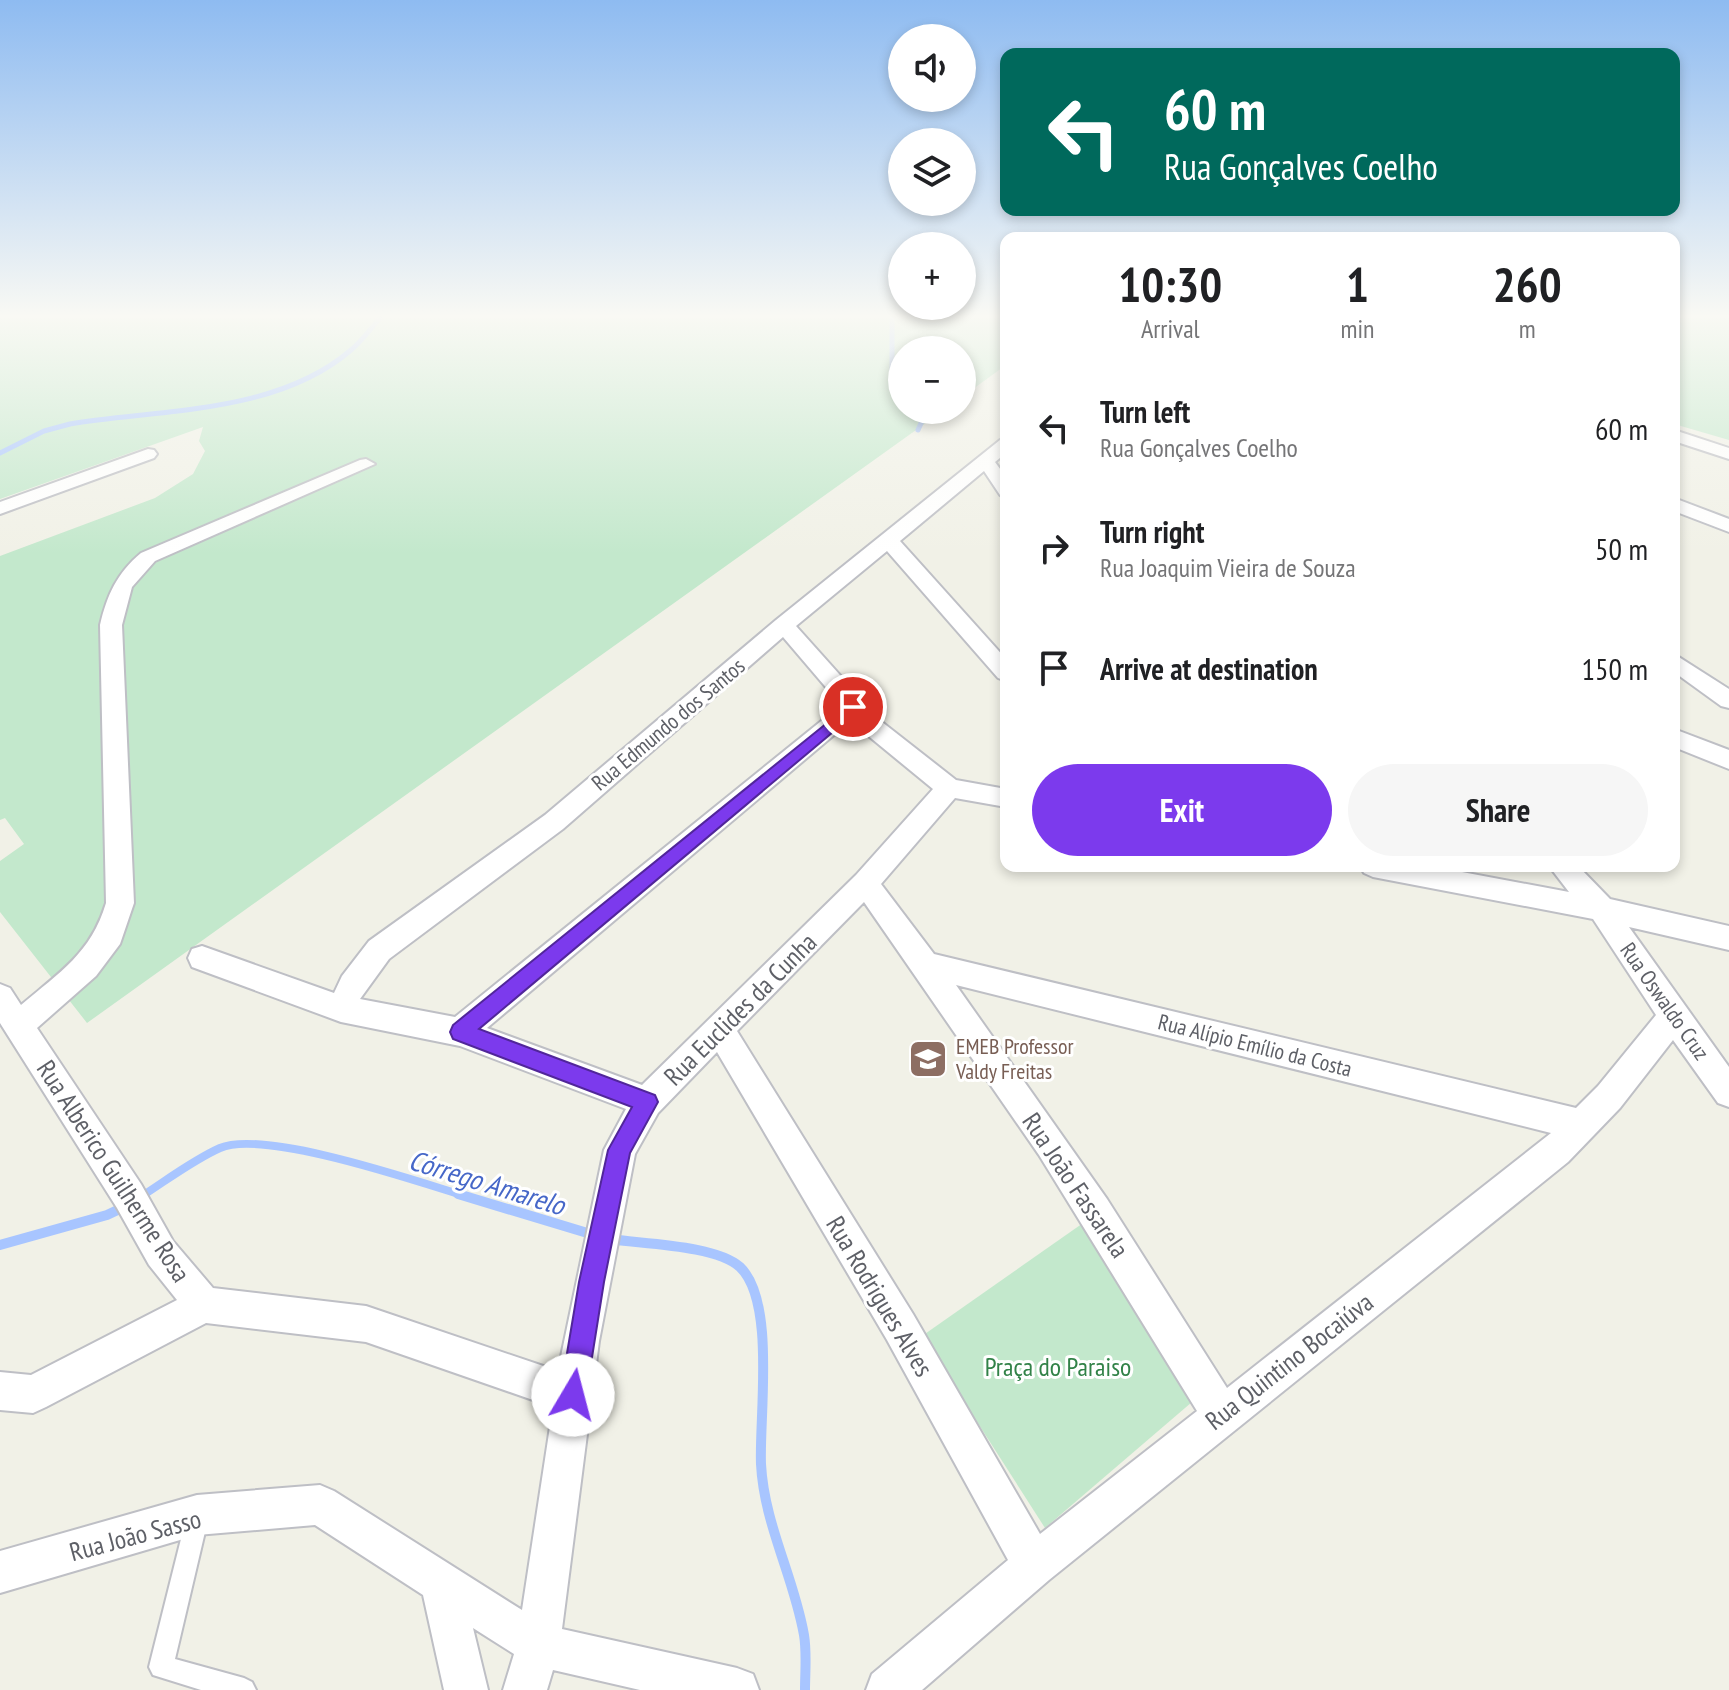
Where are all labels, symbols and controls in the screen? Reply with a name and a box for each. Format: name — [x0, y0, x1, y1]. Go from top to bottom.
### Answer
map controls — [888, 24, 976, 424]
button: sound — [888, 24, 976, 112]
text: 60 m — [1164, 73, 1266, 145]
icon: left — [1032, 80, 1136, 184]
button: layers — [888, 128, 976, 216]
text: Rua Gonçalves Coelho — [1164, 143, 1438, 190]
button: + — [888, 232, 976, 320]
text: 10:30 — [1118, 253, 1222, 315]
text: 1 — [1346, 253, 1369, 315]
text: 260 — [1493, 253, 1562, 315]
text: Arrival — [1141, 312, 1200, 345]
text: min — [1340, 312, 1374, 345]
text: m — [1519, 312, 1536, 345]
button: − — [888, 336, 976, 424]
text: Turn left — [1100, 392, 1190, 431]
icon: left — [1032, 406, 1076, 450]
text: 60 m — [1595, 409, 1648, 448]
text: Rua Gonçalves Coelho — [1100, 431, 1298, 464]
text: Turn right — [1100, 512, 1204, 551]
icon: right — [1032, 526, 1076, 570]
text: 50 m — [1595, 529, 1648, 568]
text: Rua Joaquim Vieira de Souza — [1100, 551, 1356, 584]
icon: arrive — [1032, 646, 1076, 690]
text: Arrive at destination — [1100, 649, 1318, 688]
text: 150 m — [1582, 649, 1648, 688]
street label: Rua Edmundo dos Santos — [586, 652, 750, 796]
pin — [819, 673, 887, 741]
icon: arrive — [831, 685, 875, 729]
button: Exit — [1032, 764, 1332, 856]
button: Share — [1348, 764, 1648, 856]
street label: Rua Euclides da Cunha — [657, 926, 823, 1092]
street label: Rua Oswaldo Cruz — [1614, 937, 1716, 1065]
street label: Rua Alípio Emílio da Costa — [1155, 1007, 1355, 1083]
place label: EMEB Professor Valdy Freitas — [955, 1032, 1074, 1085]
school or university icon: EMEB Professor Valdy Freitas — [907, 1038, 949, 1080]
street label: Rua Alberico Guilherme Rosa — [30, 1054, 198, 1288]
street label: Rua João Fassarela — [1015, 1106, 1137, 1264]
water label: Córrego Amarelo — [405, 1141, 571, 1224]
street label: Rua Rodrigues Alves — [819, 1210, 941, 1382]
street label: Rua Quintino Bocaiúva — [1199, 1285, 1379, 1437]
park label: Praça do Paraiso — [985, 1350, 1131, 1383]
position arrow — [531, 1353, 615, 1437]
street label: Rua João Sasso — [66, 1502, 204, 1568]

